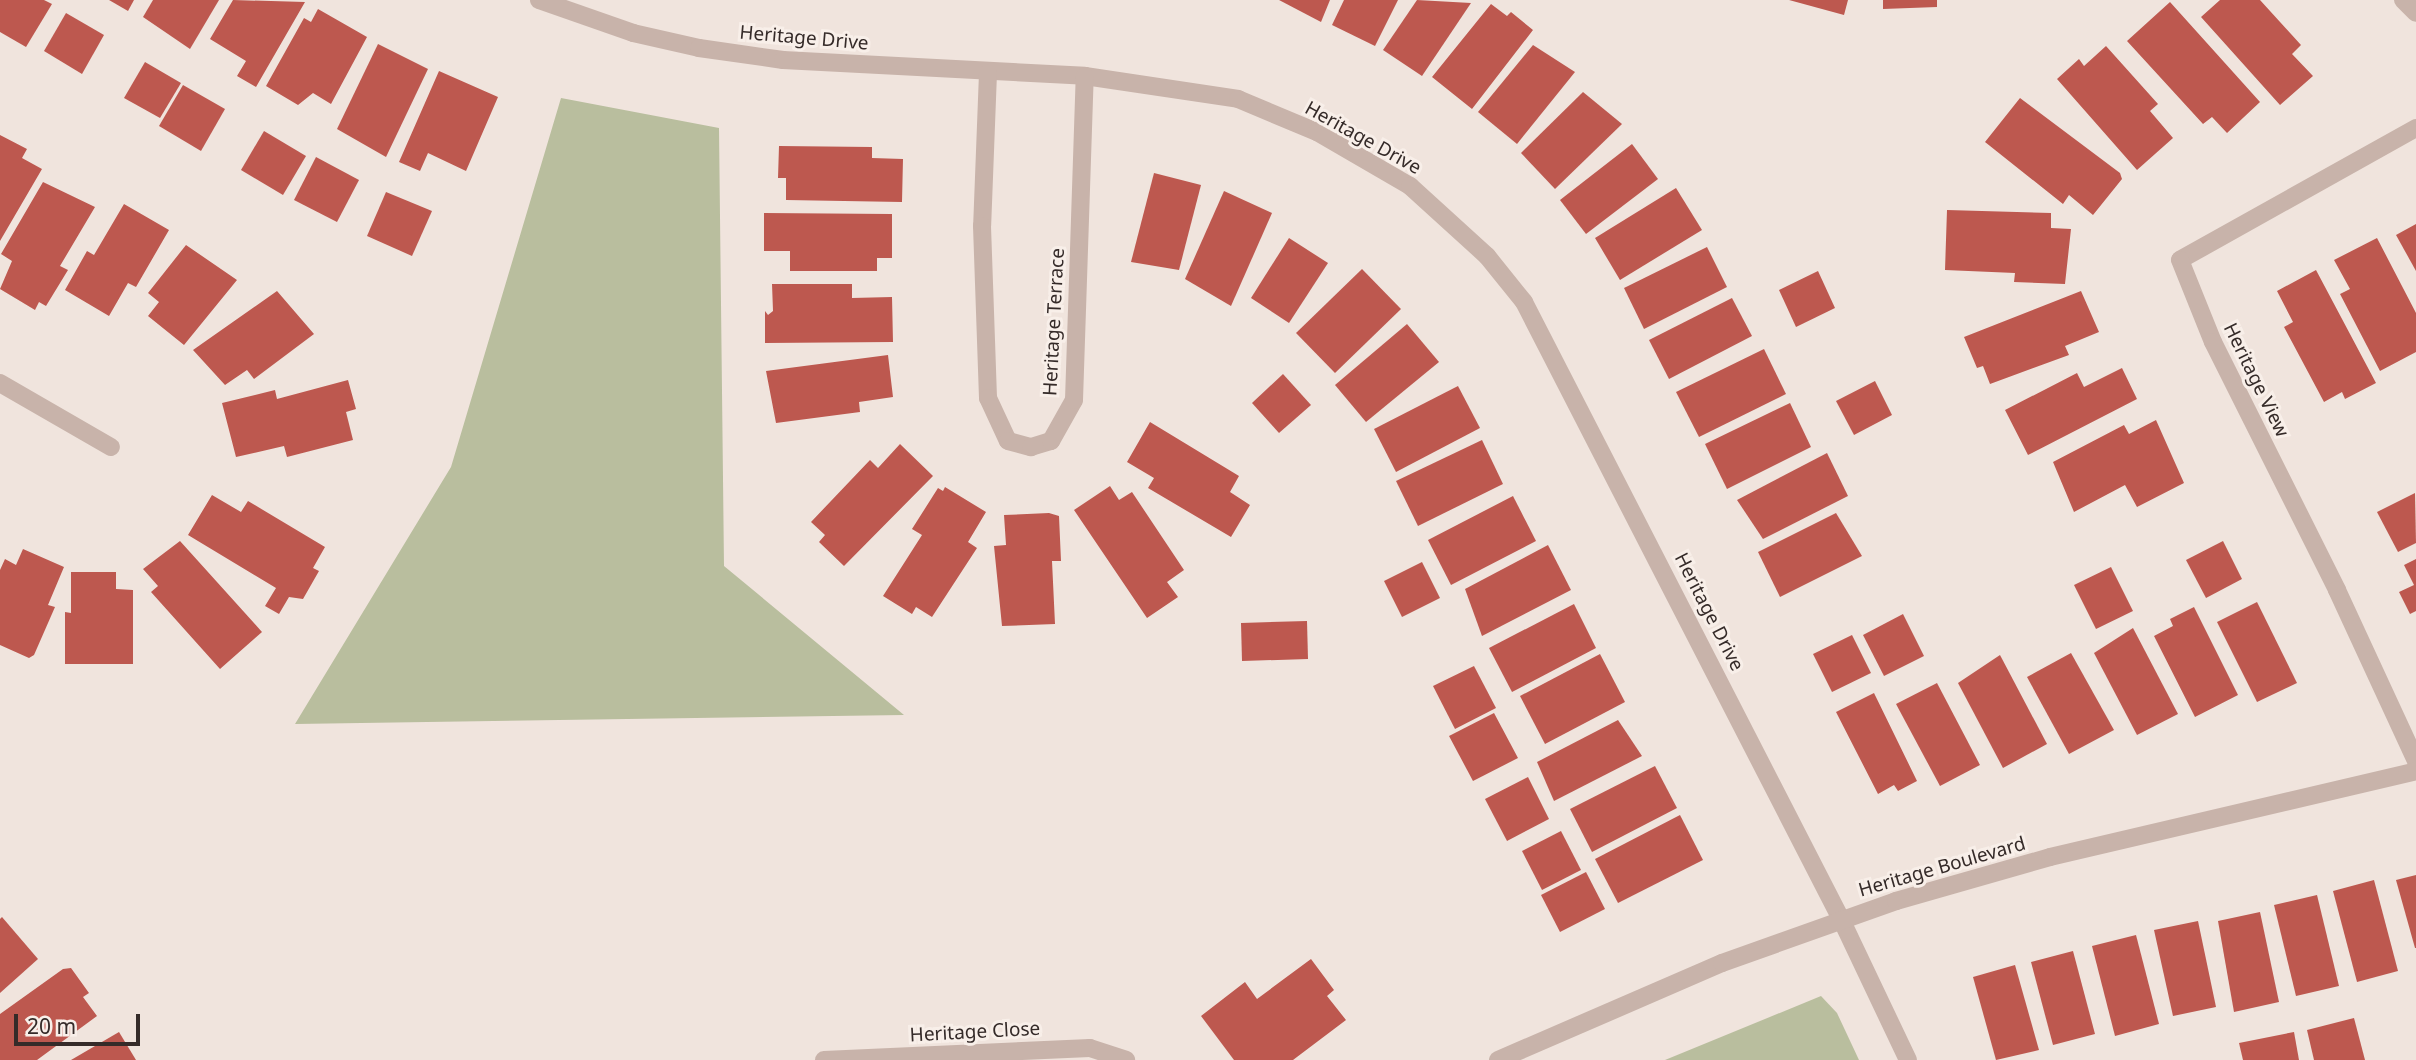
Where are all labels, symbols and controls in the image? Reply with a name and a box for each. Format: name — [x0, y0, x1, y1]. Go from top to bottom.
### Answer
street label: Heritage Drive — [739, 21, 869, 55]
street label: Heritage Drive — [1301, 97, 1425, 179]
street label: Heritage Terrace — [1039, 247, 1069, 397]
street label: Heritage View — [2219, 319, 2293, 441]
street label: Heritage Drive — [1669, 549, 1749, 675]
street label: Heritage Boulevard — [1856, 832, 2028, 902]
scale bar — [18, 1000, 144, 1044]
text: 20 m — [27, 1012, 76, 1040]
street label: Heritage Close — [909, 1017, 1041, 1047]

